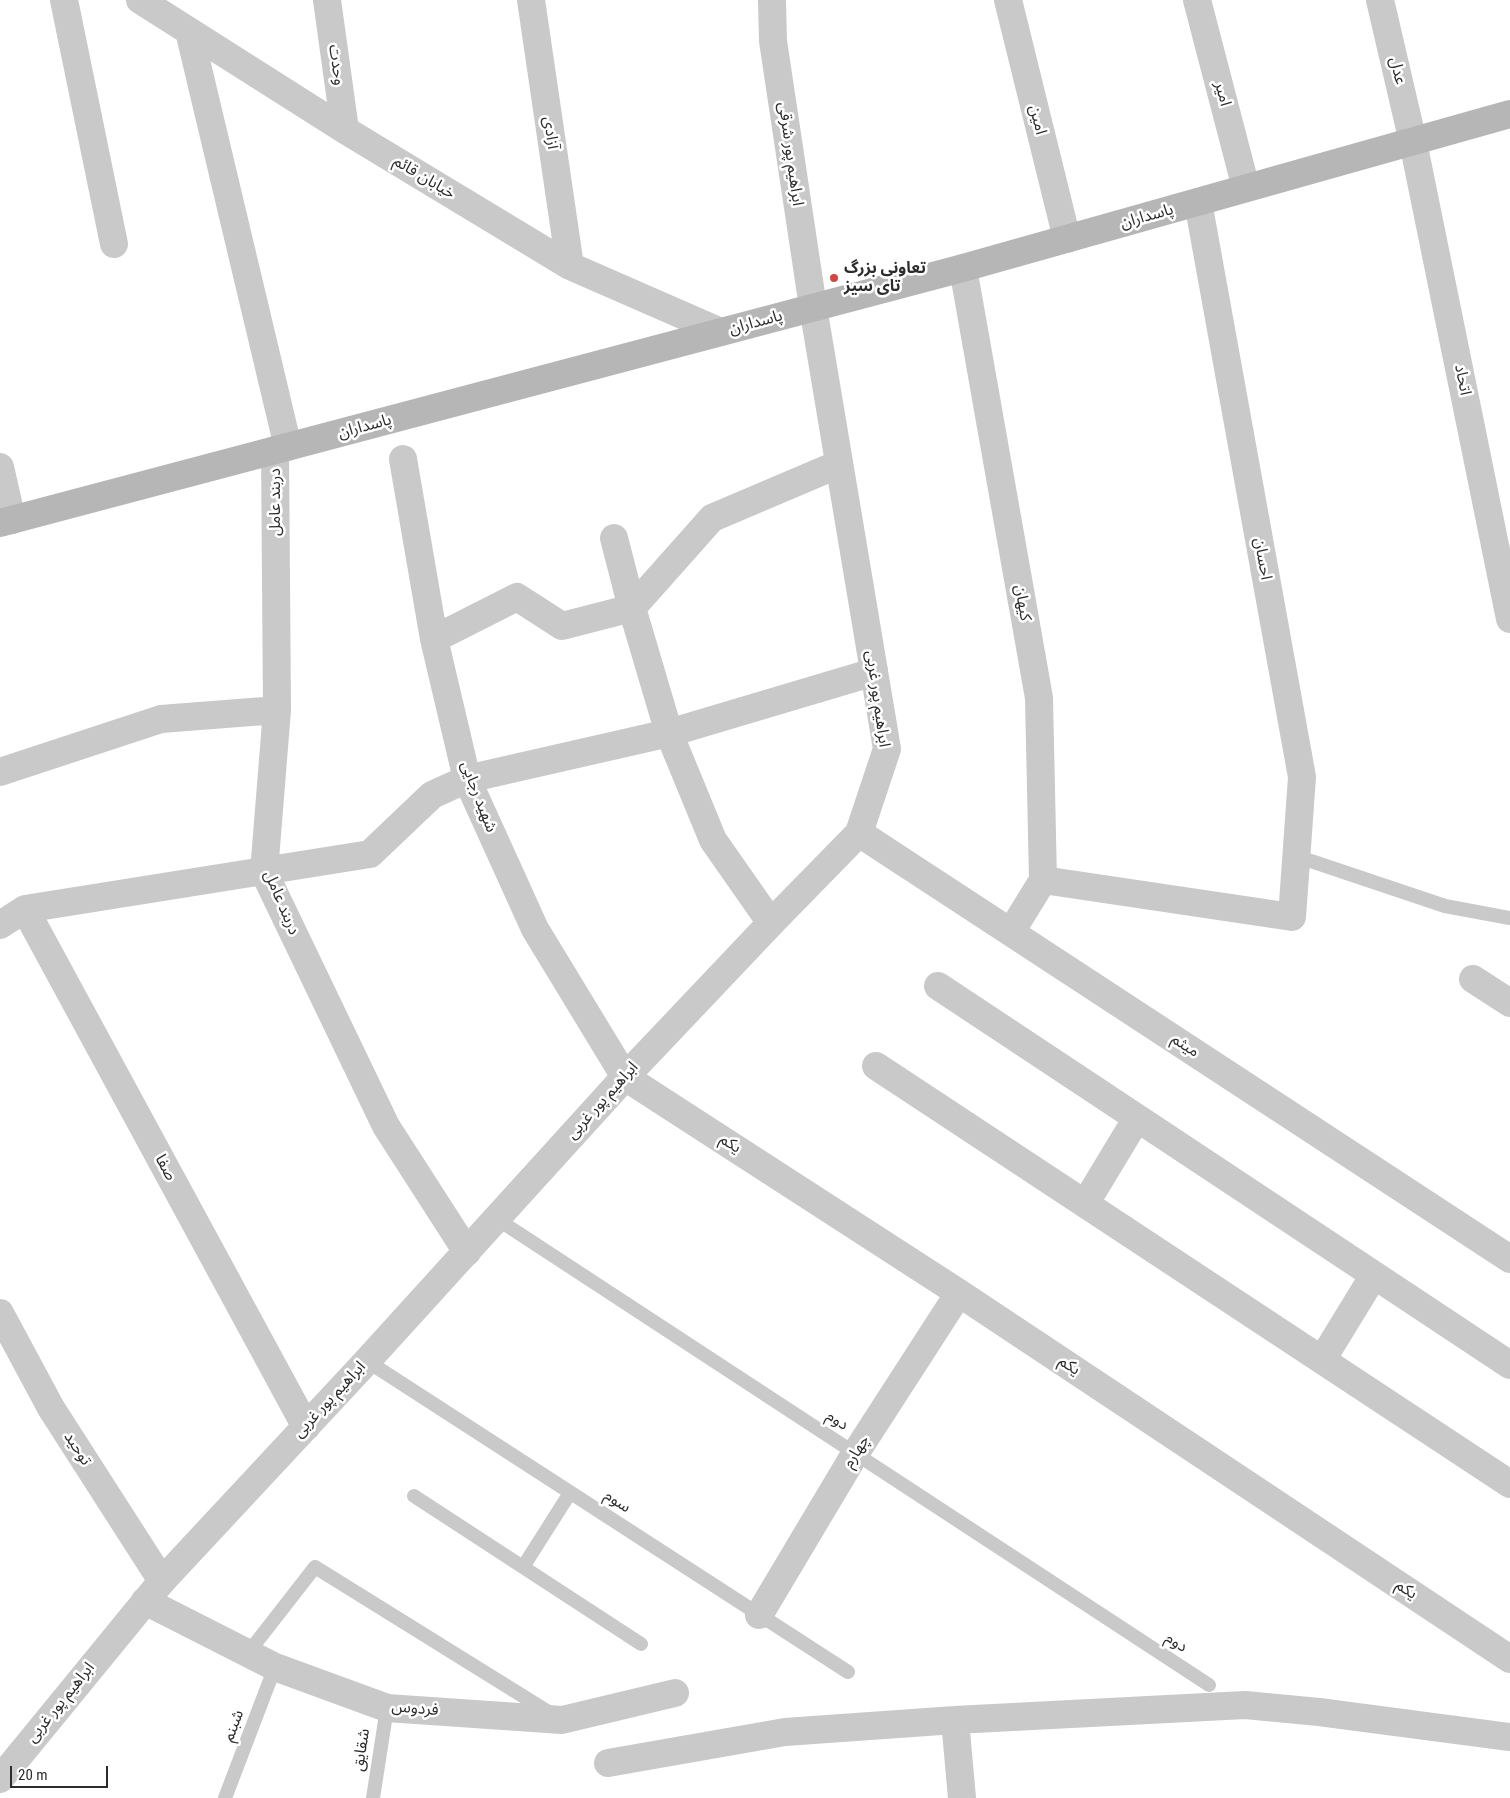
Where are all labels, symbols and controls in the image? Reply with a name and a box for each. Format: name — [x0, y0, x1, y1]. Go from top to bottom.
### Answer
street label: وحدت — [324, 43, 348, 87]
street label: عدل — [1385, 55, 1409, 87]
street label: امیر — [1210, 80, 1234, 108]
street label: ابراهیم پور شرقی — [773, 101, 807, 207]
street label: امین — [1024, 103, 1050, 137]
street label: آزادی — [538, 115, 562, 151]
street label: خیابان قائم — [390, 152, 458, 204]
street label: پاسداران — [1118, 200, 1176, 234]
place label: تعاونی بزرگ تای سیز — [844, 259, 926, 297]
marker: تعاونی بزرگ تای سیز — [828, 272, 840, 284]
street label: پاسداران — [727, 307, 785, 339]
street label: اتحاد — [1450, 363, 1474, 397]
street label: پاسداران — [336, 411, 394, 443]
street label: دربند عامل — [266, 468, 286, 536]
street label: احسان — [1249, 536, 1275, 582]
street label: کیهان — [1009, 583, 1035, 623]
street label: ابراهیم پور غربی — [861, 649, 893, 749]
street label: شهید رجایی — [456, 759, 500, 835]
street label: دربند عامل — [259, 868, 303, 938]
street label: میثم — [1167, 1030, 1203, 1062]
street label: ابراهیم پور غربی — [563, 1058, 643, 1144]
street label: یکم — [716, 1130, 744, 1158]
street label: صفا — [150, 1152, 180, 1184]
street label: یکم — [1055, 1352, 1083, 1380]
street label: ابراهیم پور غربی — [290, 1358, 370, 1442]
street label: دوم — [822, 1407, 852, 1435]
street label: توحید — [59, 1429, 95, 1469]
street label: چهارم — [840, 1432, 874, 1472]
street label: سوم — [600, 1486, 634, 1518]
street label: یکم — [1392, 1576, 1420, 1604]
street label: دوم — [1161, 1629, 1191, 1657]
street label: ابراهیم پور غربی — [23, 1659, 99, 1747]
street label: فردوس — [391, 1697, 439, 1721]
street label: شبنم — [219, 1707, 249, 1745]
street label: شقایق — [349, 1727, 375, 1773]
scale bar — [12, 1756, 110, 1788]
text: 20 m — [18, 1766, 48, 1784]

